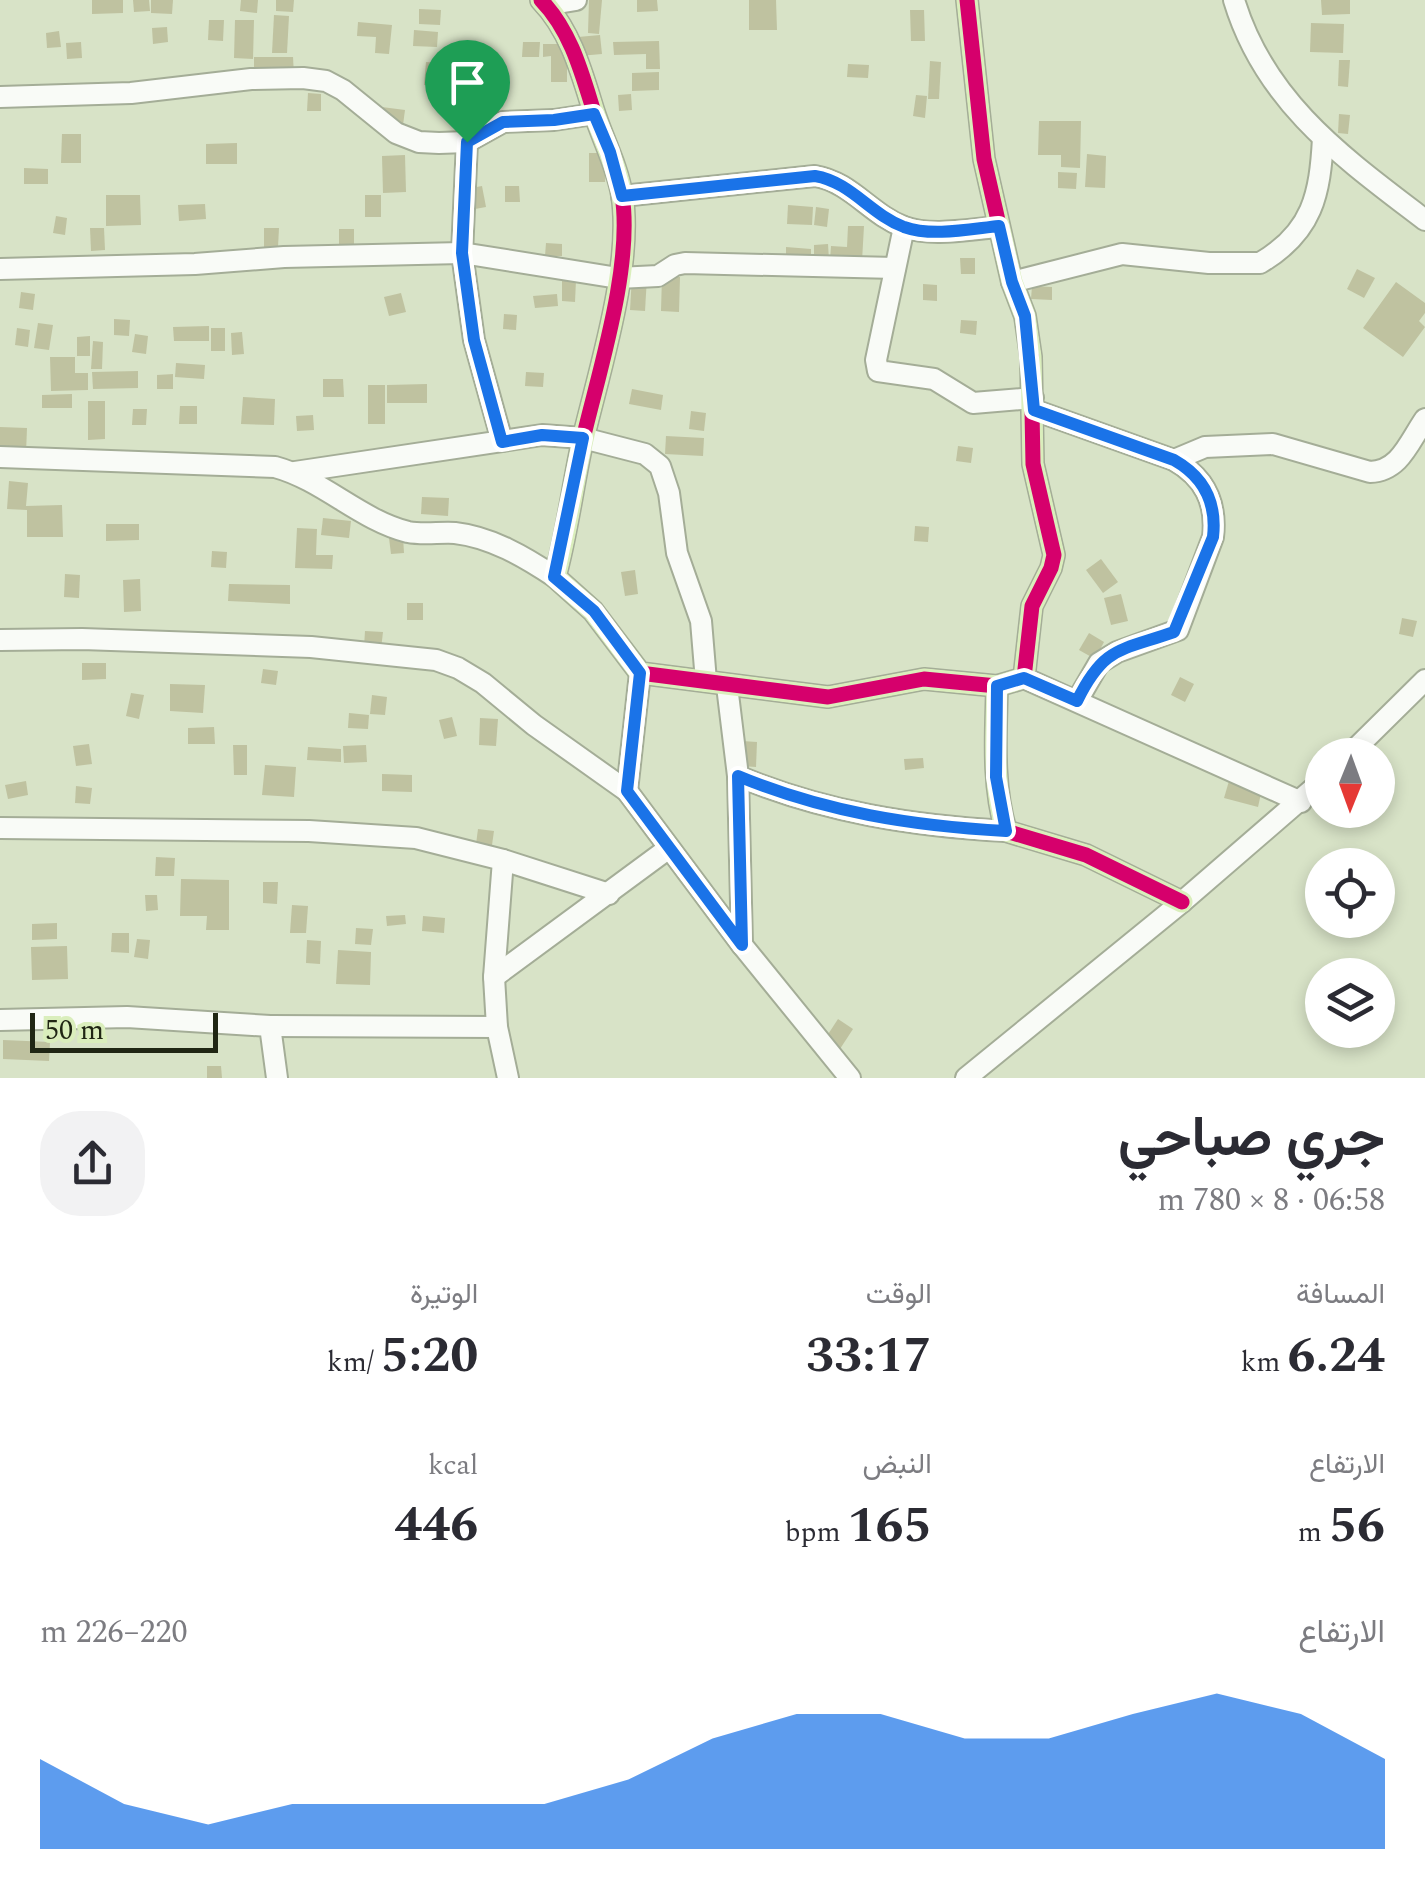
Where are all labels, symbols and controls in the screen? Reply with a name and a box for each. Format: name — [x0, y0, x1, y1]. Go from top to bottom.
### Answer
pin — [425, 40, 510, 143]
icon: arrive — [440, 55, 495, 110]
north arrow — [1305, 738, 1395, 828]
map controls — [1305, 738, 1395, 1048]
button: locate — [1305, 848, 1395, 938]
button: layers — [1305, 958, 1395, 1048]
scale bar — [30, 1008, 218, 1052]
text: 50 m — [45, 1009, 104, 1052]
text: جري صباحي — [1118, 1097, 1385, 1180]
button: share — [40, 1111, 145, 1216]
text: 06:58 · 8 × 780 m — [1157, 1176, 1385, 1225]
text: الوتيرة — [410, 1273, 478, 1316]
text: الوقت — [866, 1273, 932, 1316]
text: المسافة — [1296, 1273, 1385, 1316]
text: 5:20 — [381, 1318, 478, 1394]
text: 33:17 — [806, 1318, 932, 1394]
text: 6.24 — [1287, 1318, 1385, 1394]
text: /km — [327, 1341, 381, 1384]
text: km — [1241, 1341, 1287, 1384]
text: النبض — [862, 1443, 932, 1486]
text: الارتفاع — [1309, 1443, 1385, 1486]
text: kcal — [428, 1444, 478, 1487]
text: 446 — [394, 1487, 478, 1563]
text: 165 — [848, 1488, 932, 1564]
text: 56 — [1329, 1488, 1385, 1564]
text: bpm — [785, 1511, 848, 1554]
text: m — [1298, 1511, 1329, 1554]
text: 220–226 m — [40, 1608, 188, 1657]
text: الارتفاع — [1298, 1608, 1385, 1657]

